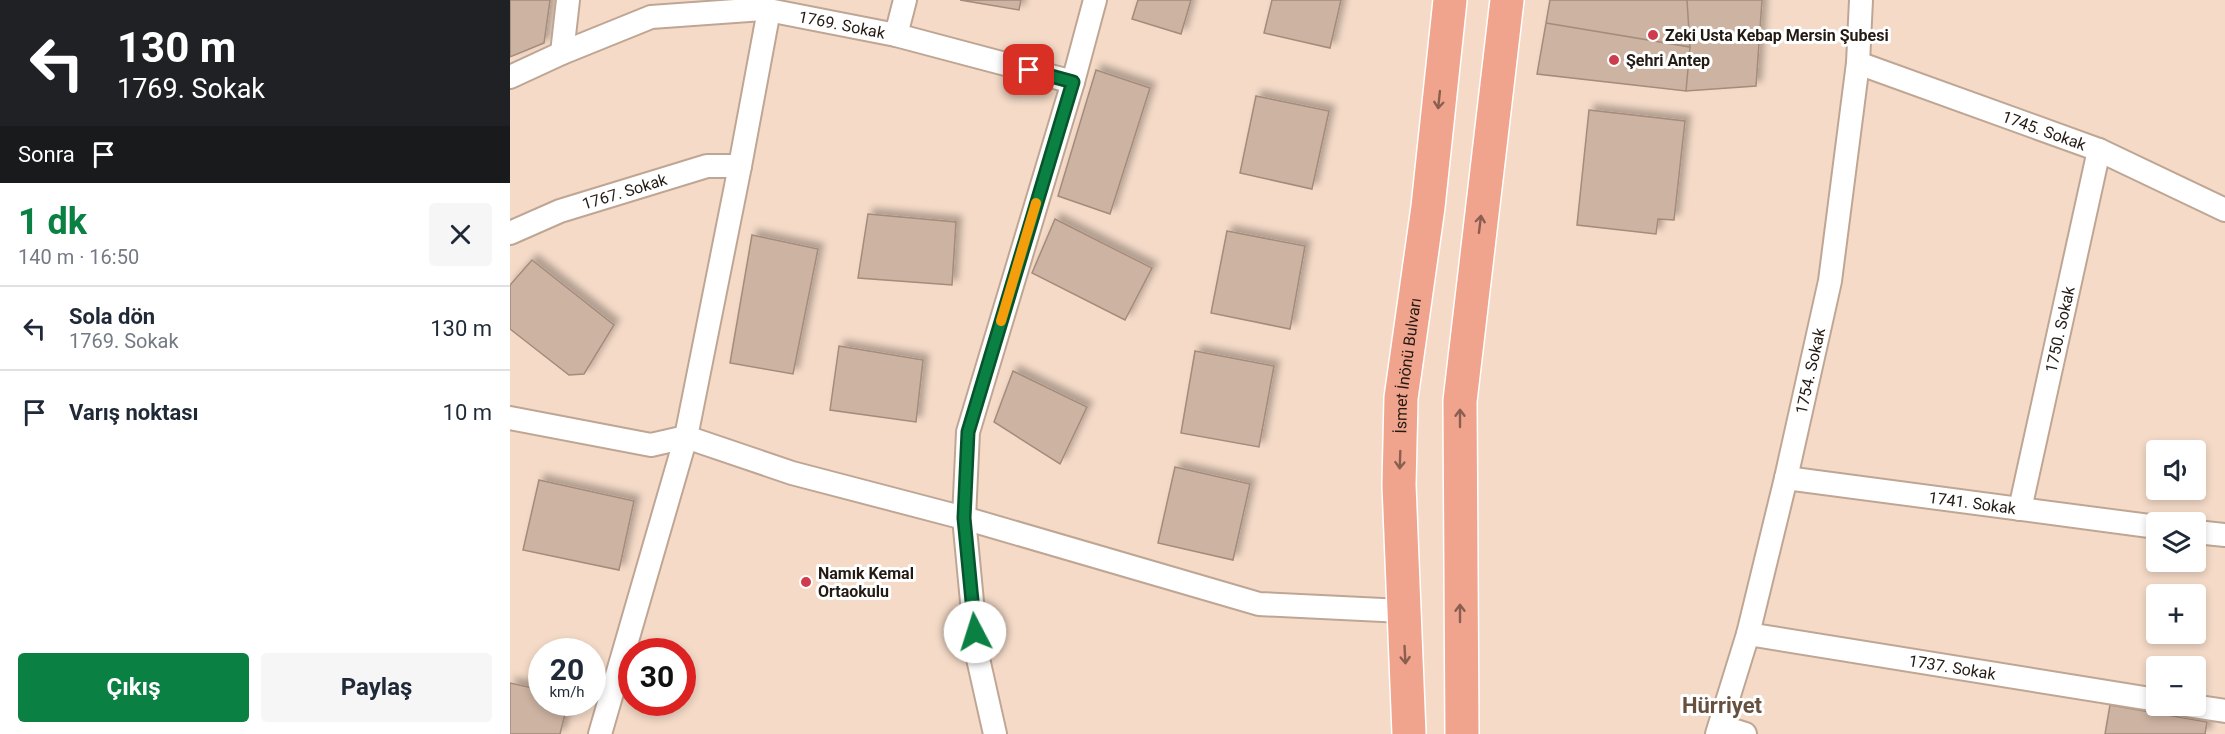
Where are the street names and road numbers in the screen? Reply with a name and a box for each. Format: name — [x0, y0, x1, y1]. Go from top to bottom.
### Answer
street label: 1769. Sokak — [797, 7, 888, 43]
street label: 1745. Sokak — [2000, 107, 2089, 155]
street label: 1767. Sokak — [580, 170, 670, 214]
street label: 1750. Sokak — [2041, 284, 2079, 374]
street label: İsmet İnönü Bulvarı — [1391, 297, 1425, 434]
street label: 1754. Sokak — [1792, 325, 1829, 416]
street label: 1741. Sokak — [1928, 488, 2018, 518]
street label: 1737. Sokak — [1907, 651, 1998, 684]

